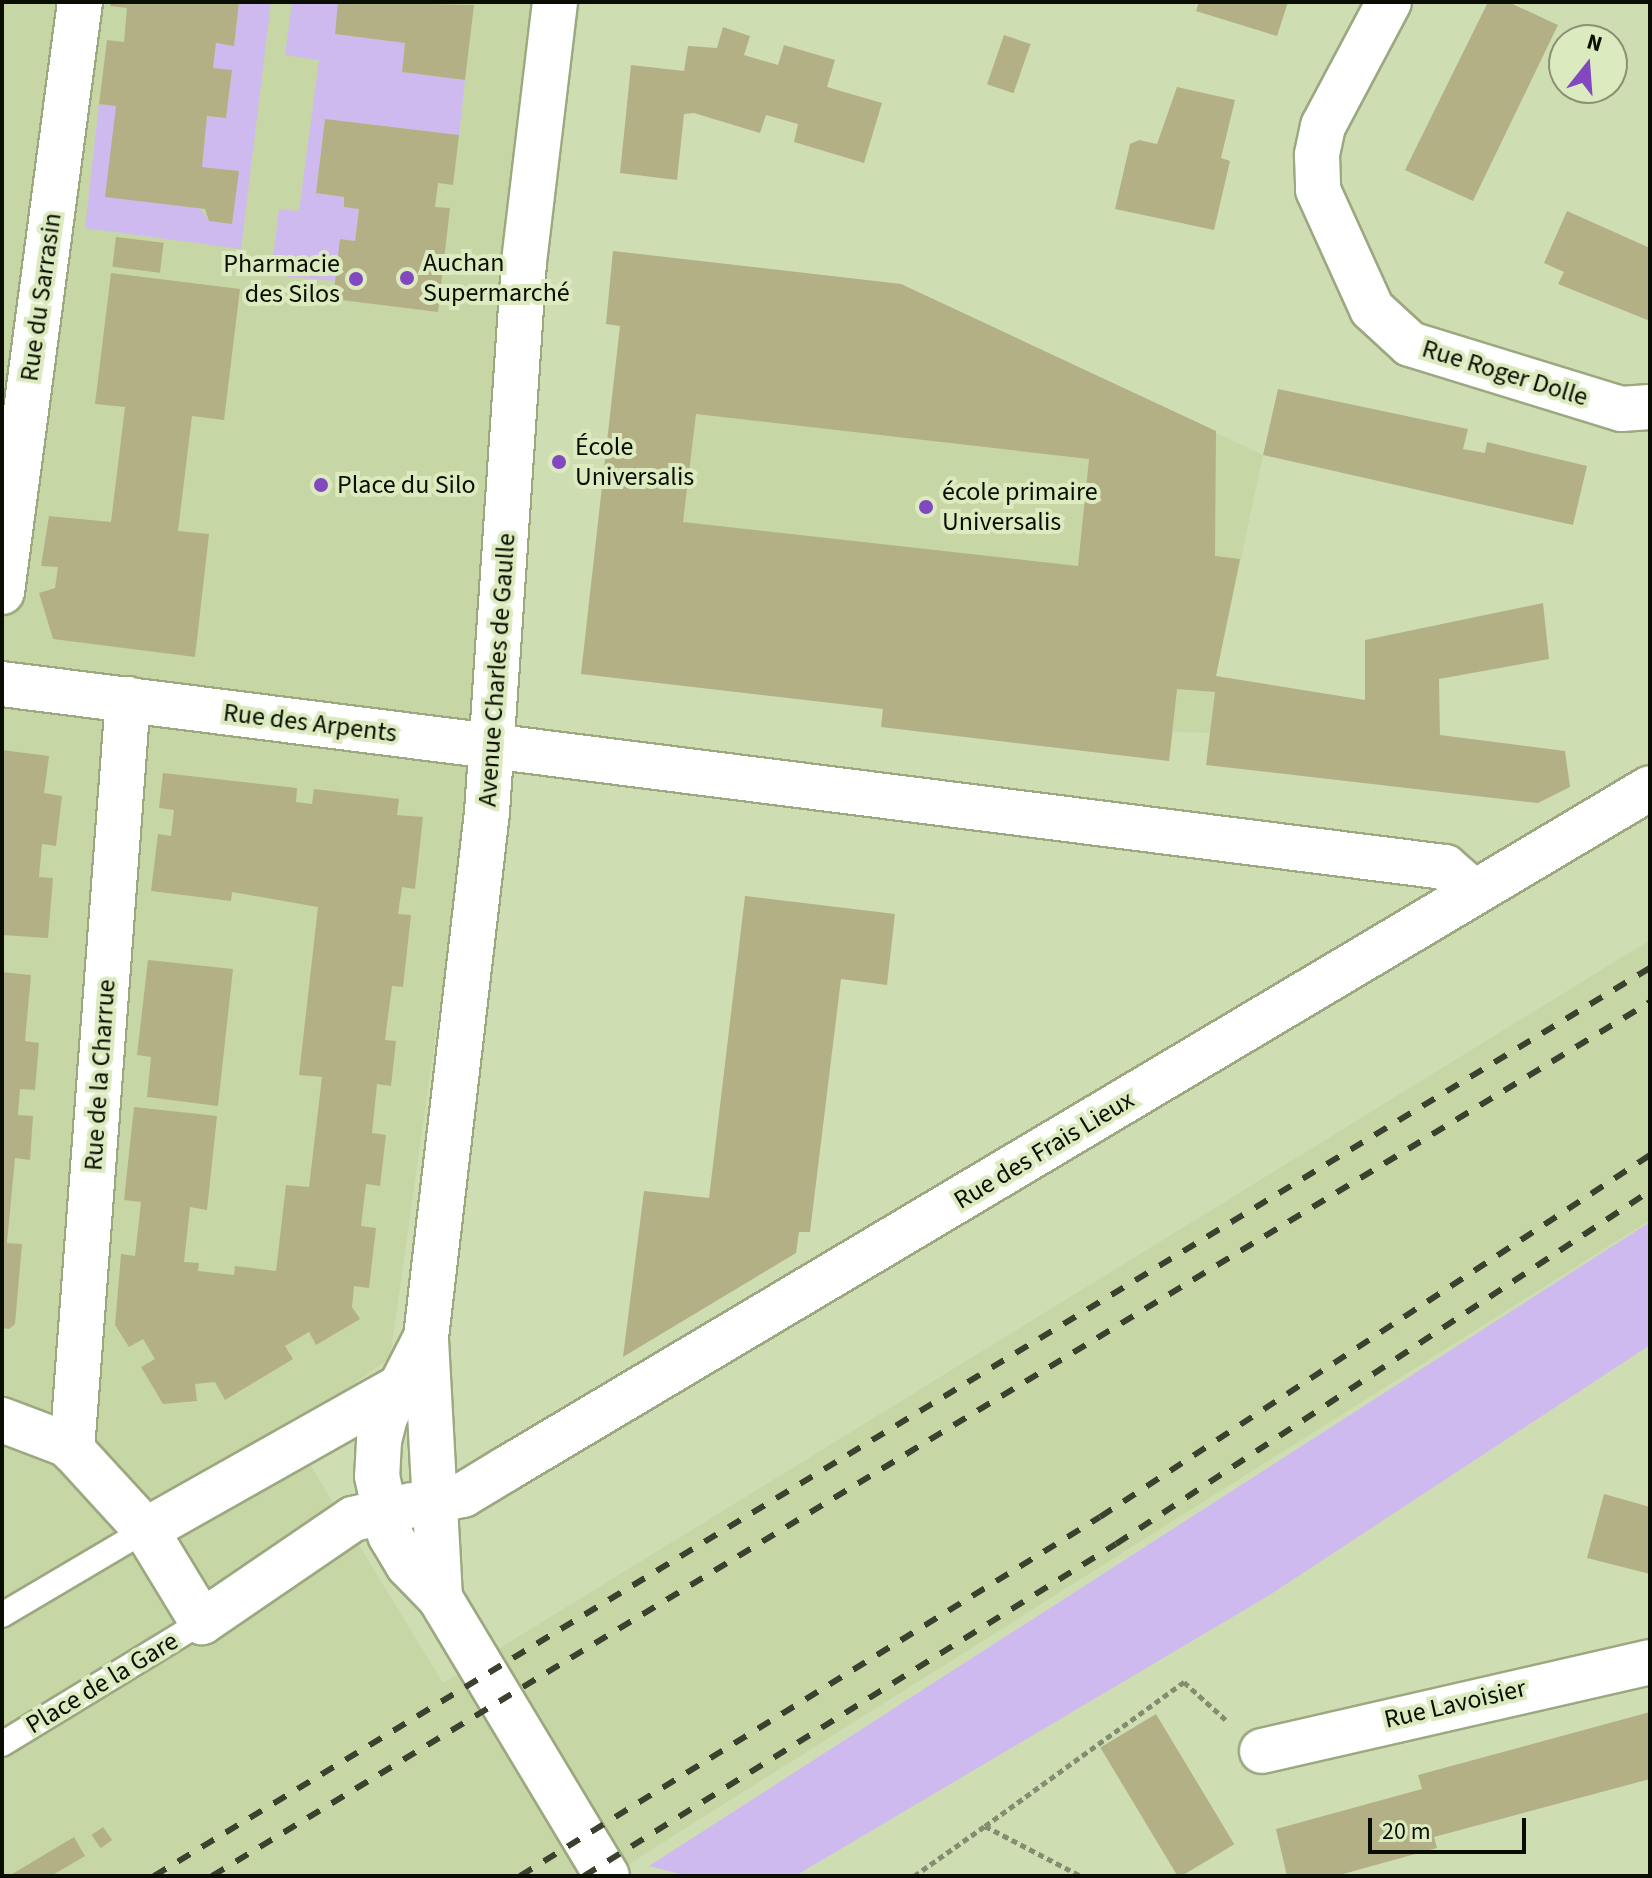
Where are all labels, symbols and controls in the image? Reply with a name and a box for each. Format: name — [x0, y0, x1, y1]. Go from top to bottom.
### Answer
north arrow — [1548, 24, 1628, 104]
text: N — [1583, 26, 1606, 60]
street label: Rue du Sarrasin — [14, 211, 68, 383]
place label: Auchan Supermarché — [423, 247, 570, 308]
place label: Pharmacie des Silos — [223, 248, 340, 310]
marker: Auchan Supermarché — [398, 269, 416, 287]
marker: Pharmacie des Silos — [347, 270, 365, 288]
street label: Rue Roger Dolle — [1418, 333, 1592, 413]
place label: École Universalis — [575, 431, 694, 492]
marker: École Universalis — [550, 453, 568, 471]
place label: Place du Silo — [337, 469, 476, 501]
marker: Place du Silo — [312, 476, 330, 494]
place label: école primaire Universalis — [942, 476, 1098, 538]
marker: école primaire Universalis — [917, 498, 935, 516]
street label: Avenue Charles de Gaulle — [472, 532, 522, 808]
street label: Rue des Arpents — [221, 697, 399, 749]
street label: Rue de la Charrue — [78, 978, 122, 1172]
street label: Rue des Frais Lieux — [948, 1084, 1140, 1216]
street label: Place de la Gare — [20, 1625, 184, 1741]
street label: Rue Lavoisier — [1381, 1673, 1529, 1735]
scale bar — [1372, 1802, 1530, 1852]
text: 20 m — [1382, 1814, 1431, 1849]

